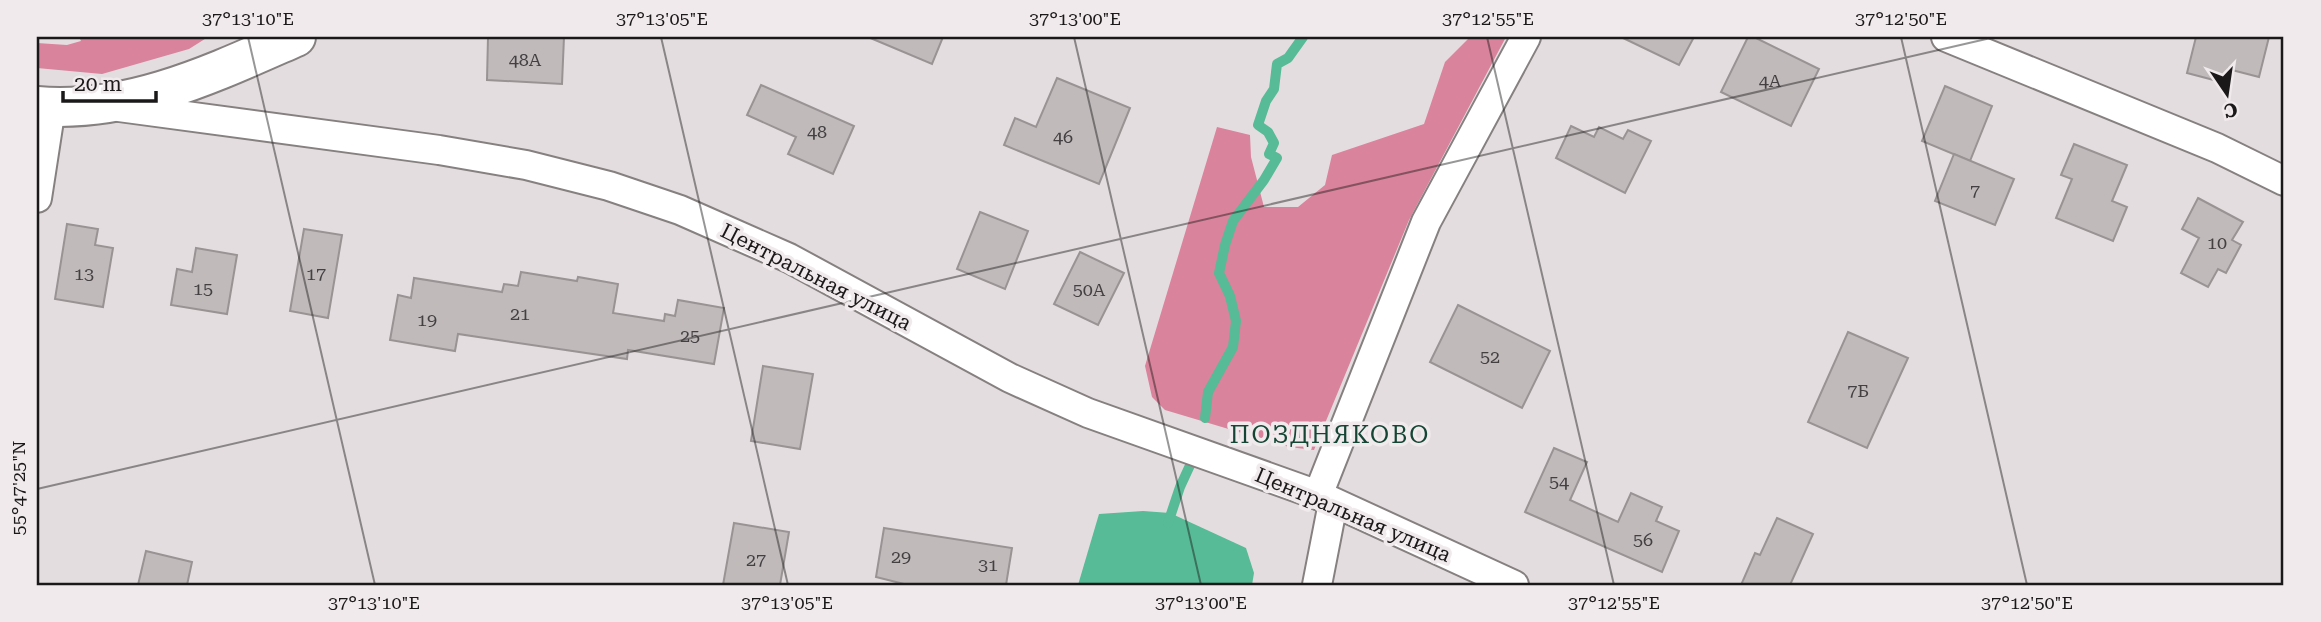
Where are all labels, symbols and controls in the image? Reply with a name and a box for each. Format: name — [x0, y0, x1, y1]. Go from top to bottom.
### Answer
text: 37°13'10"E — [202, 8, 294, 29]
text: 37°13'05"E — [616, 8, 708, 29]
text: 37°13'00"E — [1029, 8, 1121, 29]
text: 37°12'55"E — [1442, 8, 1534, 29]
text: 37°12'50"E — [1855, 8, 1947, 29]
house number: 48А — [509, 49, 542, 70]
scale bar — [63, 60, 156, 104]
north arrow — [2192, 60, 2262, 130]
house number: 4А — [1759, 70, 1782, 91]
text: 20 m — [74, 72, 122, 96]
text: С — [2222, 97, 2240, 123]
house number: 48 — [807, 121, 827, 142]
house number: 46 — [1053, 126, 1073, 147]
house number: 7 — [1970, 180, 1980, 201]
street label: Центральная улица — [717, 219, 916, 336]
house number: 10 — [2207, 232, 2227, 253]
house number: 13 — [74, 263, 94, 284]
house number: 17 — [306, 263, 326, 284]
house number: 15 — [193, 278, 213, 299]
house number: 50А — [1073, 279, 1106, 300]
house number: 21 — [510, 303, 530, 324]
house number: 19 — [417, 309, 437, 330]
house number: 25 — [680, 325, 700, 346]
house number: 52 — [1480, 346, 1500, 367]
house number: 7Б — [1847, 380, 1869, 401]
district label: ПОЗДНЯКОВО — [1230, 421, 1430, 449]
text: 55°47'25"N — [8, 441, 29, 535]
street label: Центральная улица — [1251, 463, 1455, 567]
house number: 54 — [1549, 471, 1569, 492]
house number: 56 — [1633, 529, 1653, 550]
house number: 29 — [891, 546, 911, 567]
house number: 27 — [746, 549, 766, 570]
house number: 31 — [978, 554, 998, 575]
text: 37°13'10"E — [328, 592, 420, 613]
text: 37°13'05"E — [741, 592, 833, 613]
text: 37°13'00"E — [1155, 592, 1247, 613]
text: 37°12'55"E — [1568, 592, 1660, 613]
text: 37°12'50"E — [1981, 592, 2073, 613]

